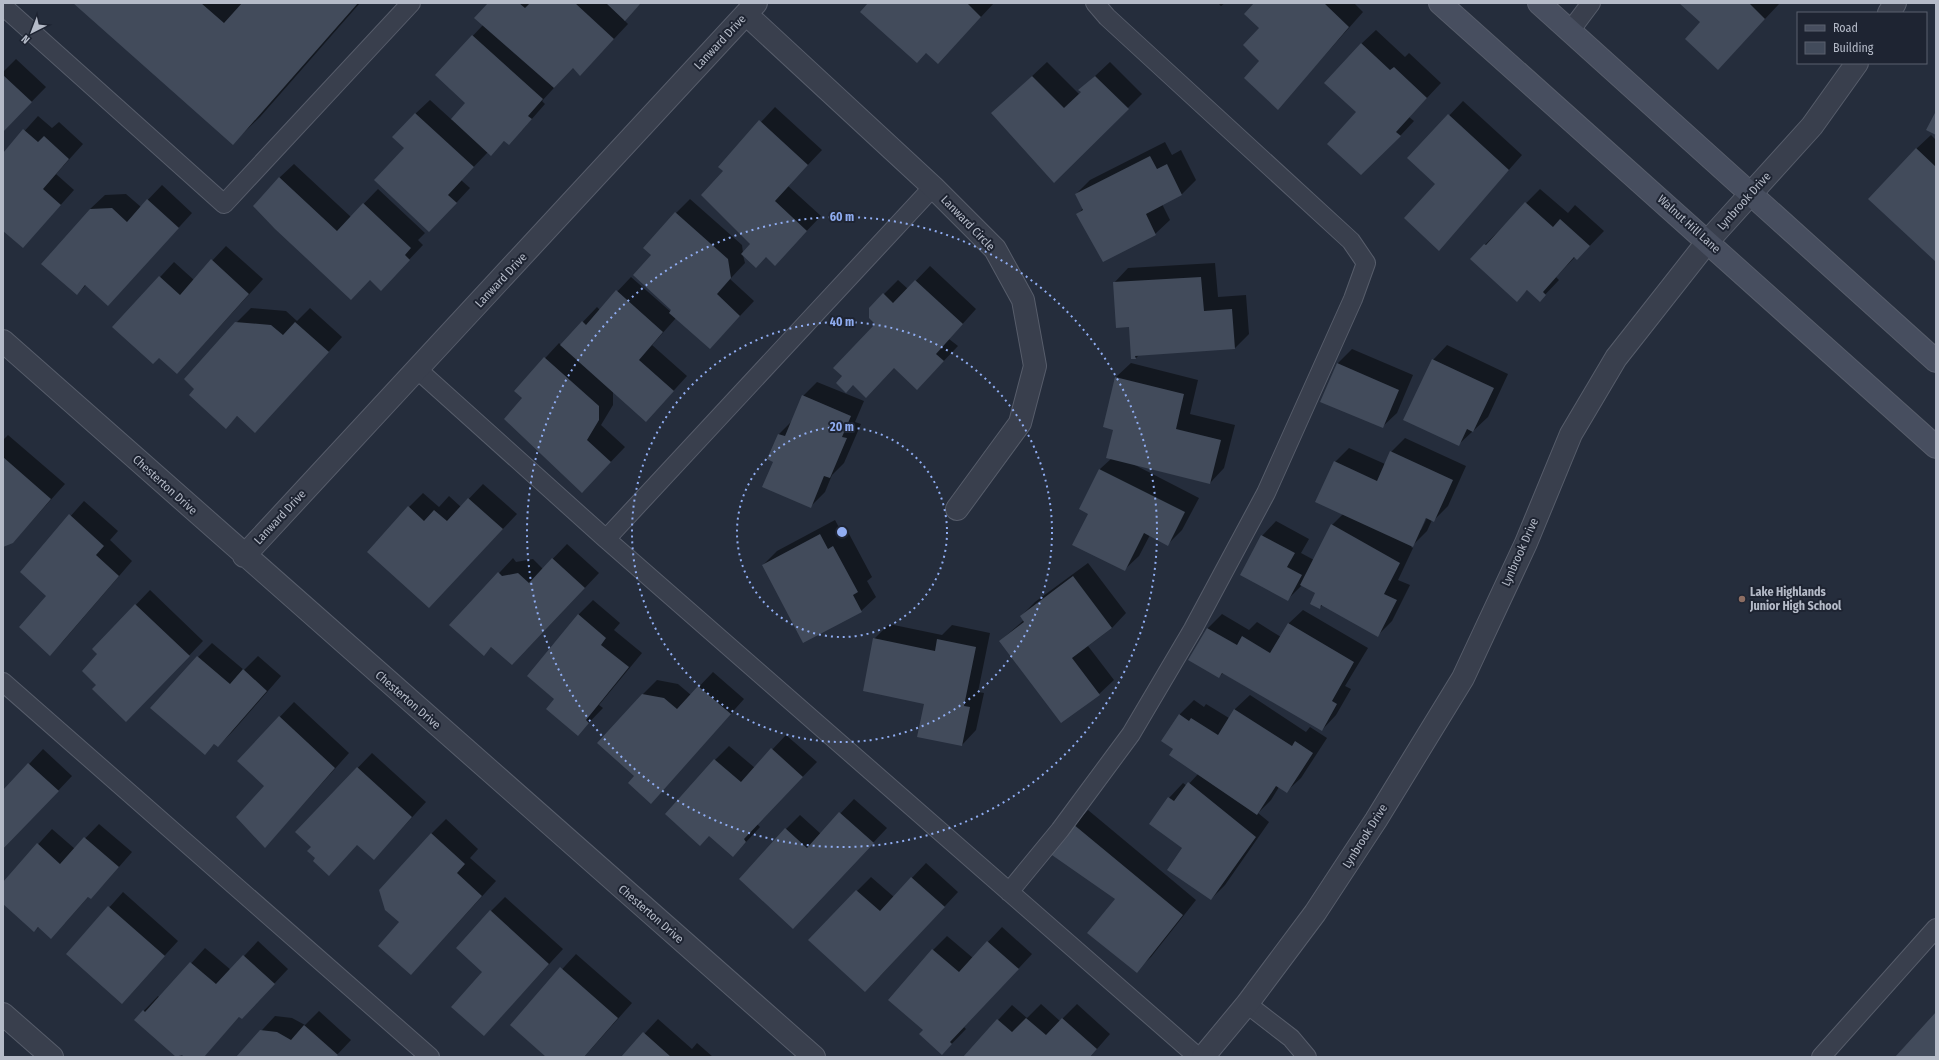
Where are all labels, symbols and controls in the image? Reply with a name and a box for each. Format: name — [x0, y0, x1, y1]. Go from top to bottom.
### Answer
north arrow — [12, 12, 52, 52]
street label: Lanward Drive — [691, 12, 749, 72]
legend — [1797, 12, 1927, 64]
text: Road — [1833, 21, 1858, 35]
text: N — [19, 32, 32, 46]
text: Building — [1833, 41, 1874, 55]
street label: Lynbrook Drive — [1714, 169, 1774, 233]
street label: Lanward Circle — [938, 192, 998, 254]
street label: Walnut Hill Lane — [1655, 192, 1723, 256]
text: 60 m — [830, 210, 854, 224]
street label: Lanward Drive — [472, 250, 530, 310]
text: 40 m — [830, 315, 854, 329]
text: 20 m — [829, 420, 854, 434]
street label: Chesterton Drive — [130, 452, 200, 518]
street label: Lanward Drive — [251, 487, 309, 547]
street label: Lynbrook Drive — [1499, 516, 1541, 588]
centre of rings — [835, 525, 849, 539]
place label: Lake Highlands Junior High School — [1749, 585, 1842, 613]
marker: Lake Highlands Junior High School — [1737, 594, 1747, 604]
street label: Chesterton Drive — [373, 668, 444, 732]
street label: Lynbrook Drive — [1340, 801, 1390, 871]
street label: Chesterton Drive — [616, 882, 687, 946]

